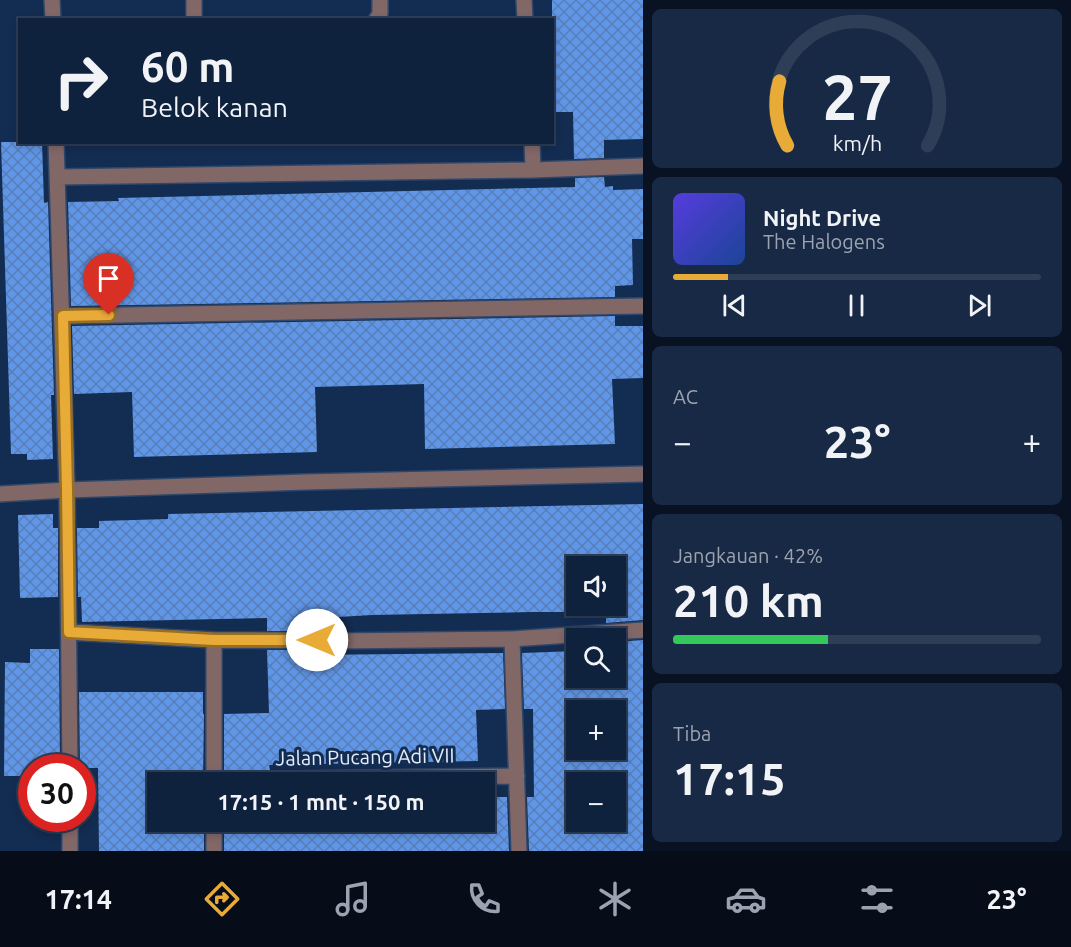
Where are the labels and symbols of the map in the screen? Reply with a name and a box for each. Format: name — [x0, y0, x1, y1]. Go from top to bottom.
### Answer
pin — [83, 253, 134, 315]
position arrow — [285, 608, 349, 672]
street label: Jalan Pucang Adi VII — [275, 743, 455, 770]
speed limit sign: 30 — [18, 754, 96, 832]

